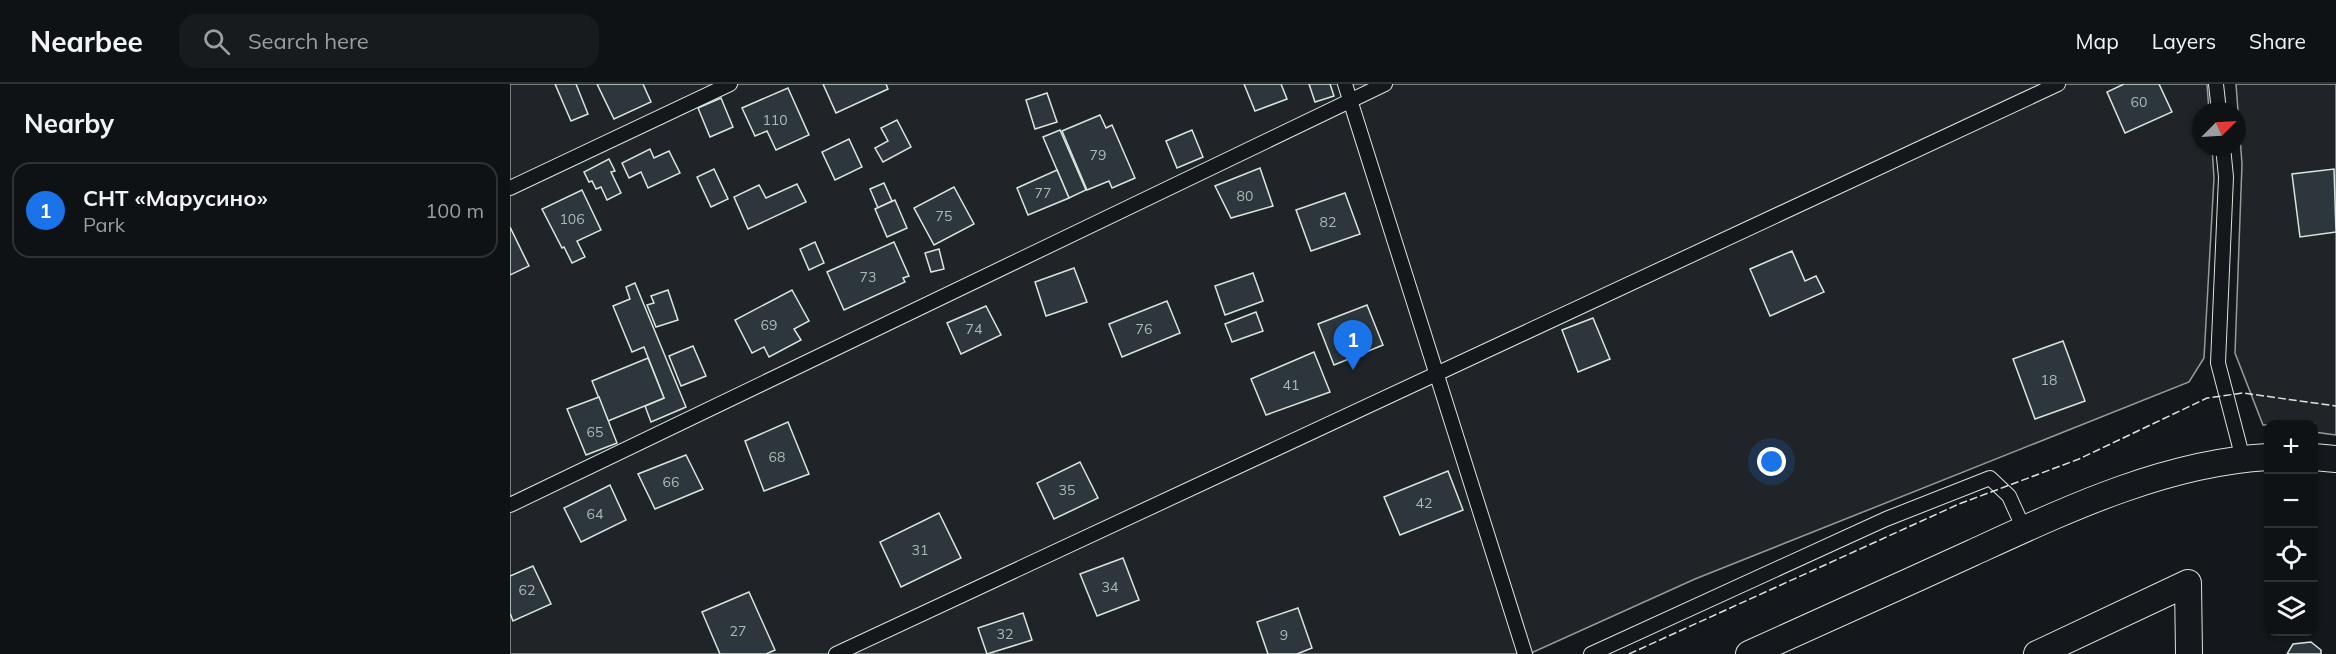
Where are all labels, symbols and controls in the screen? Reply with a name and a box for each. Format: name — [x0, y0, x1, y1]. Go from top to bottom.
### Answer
search box — [179, 14, 599, 68]
text: Nearbee — [30, 24, 143, 59]
icon: search — [200, 25, 233, 58]
text: Search here — [248, 27, 369, 55]
text: Map — [2076, 28, 2119, 54]
text: Layers — [2152, 28, 2216, 54]
text: Share — [2249, 28, 2306, 54]
house number: 60 — [2131, 93, 2147, 111]
north arrow — [2192, 102, 2246, 156]
text: Nearby — [24, 107, 114, 140]
house number: 110 — [762, 111, 788, 129]
house number: 79 — [1090, 146, 1106, 164]
text: СНТ «Марусино» — [83, 184, 268, 212]
house number: 77 — [1035, 184, 1051, 202]
house number: 80 — [1237, 187, 1253, 205]
text: 1 — [40, 198, 52, 223]
text: 100 m — [425, 198, 484, 223]
house number: 75 — [936, 207, 952, 225]
house number: 106 — [559, 210, 585, 228]
text: Park — [83, 212, 125, 237]
house number: 82 — [1320, 213, 1336, 231]
house number: 73 — [860, 268, 876, 286]
house number: 69 — [761, 316, 777, 334]
house number: 74 — [966, 320, 983, 338]
house number: 76 — [1136, 320, 1152, 338]
pin: 1 — [1334, 320, 1372, 370]
house number: 18 — [2041, 371, 2057, 389]
house number: 41 — [1283, 376, 1299, 394]
map controls — [2264, 420, 2318, 636]
button: + — [2264, 420, 2318, 474]
house number: 65 — [587, 423, 603, 441]
your location — [1757, 447, 1786, 476]
house number: 68 — [769, 448, 785, 466]
house number: 66 — [663, 473, 679, 491]
button: − — [2264, 474, 2318, 528]
house number: 35 — [1059, 481, 1075, 499]
house number: 42 — [1416, 494, 1432, 512]
house number: 64 — [587, 505, 604, 523]
button: locate — [2264, 528, 2318, 582]
house number: 31 — [912, 541, 928, 559]
house number: 34 — [1102, 578, 1119, 596]
house number: 62 — [519, 581, 535, 599]
button: layers — [2264, 582, 2318, 636]
house number: 27 — [730, 622, 746, 640]
house number: 32 — [997, 625, 1013, 643]
house number: 9 — [1280, 626, 1288, 644]

